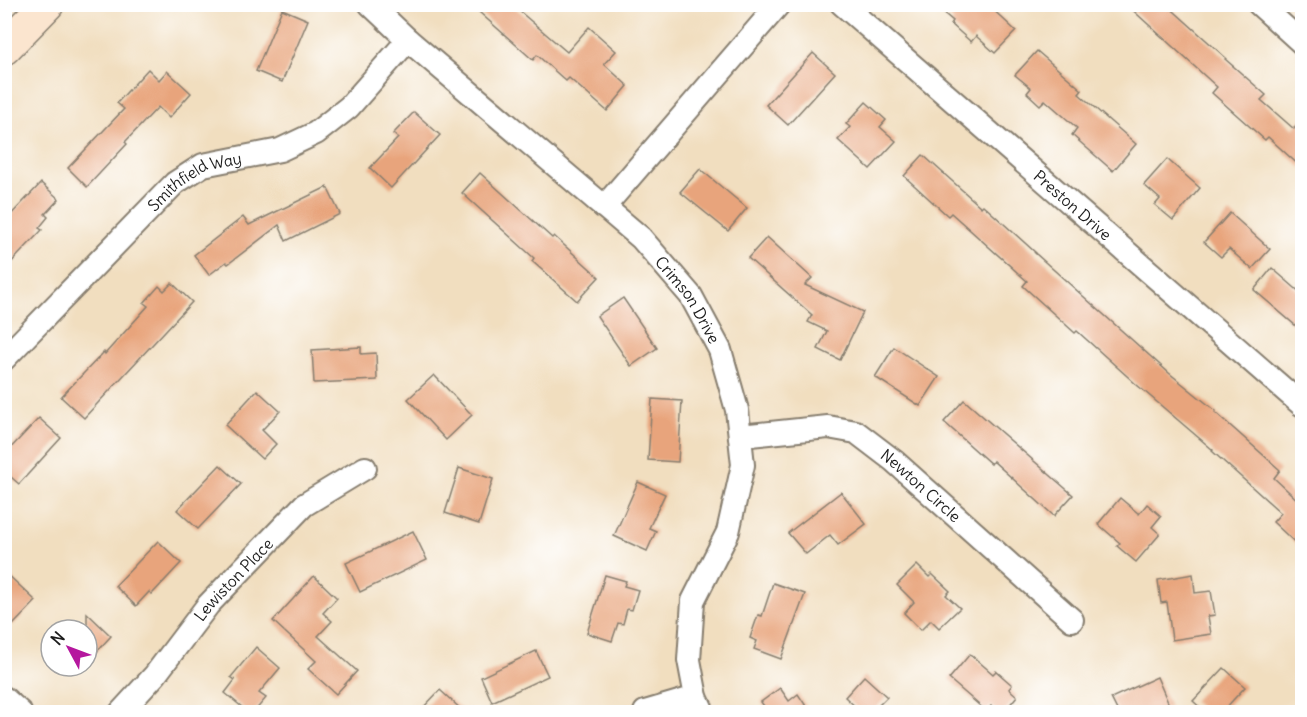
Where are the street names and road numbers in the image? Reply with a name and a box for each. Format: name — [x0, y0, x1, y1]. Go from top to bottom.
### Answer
street label: Smithfield Way — [143, 148, 243, 215]
street label: Preston Drive — [1030, 166, 1116, 244]
street label: Crimson Drive — [651, 252, 725, 347]
street label: Newton Circle — [877, 445, 965, 526]
street label: Lewiston Place — [190, 534, 277, 625]

